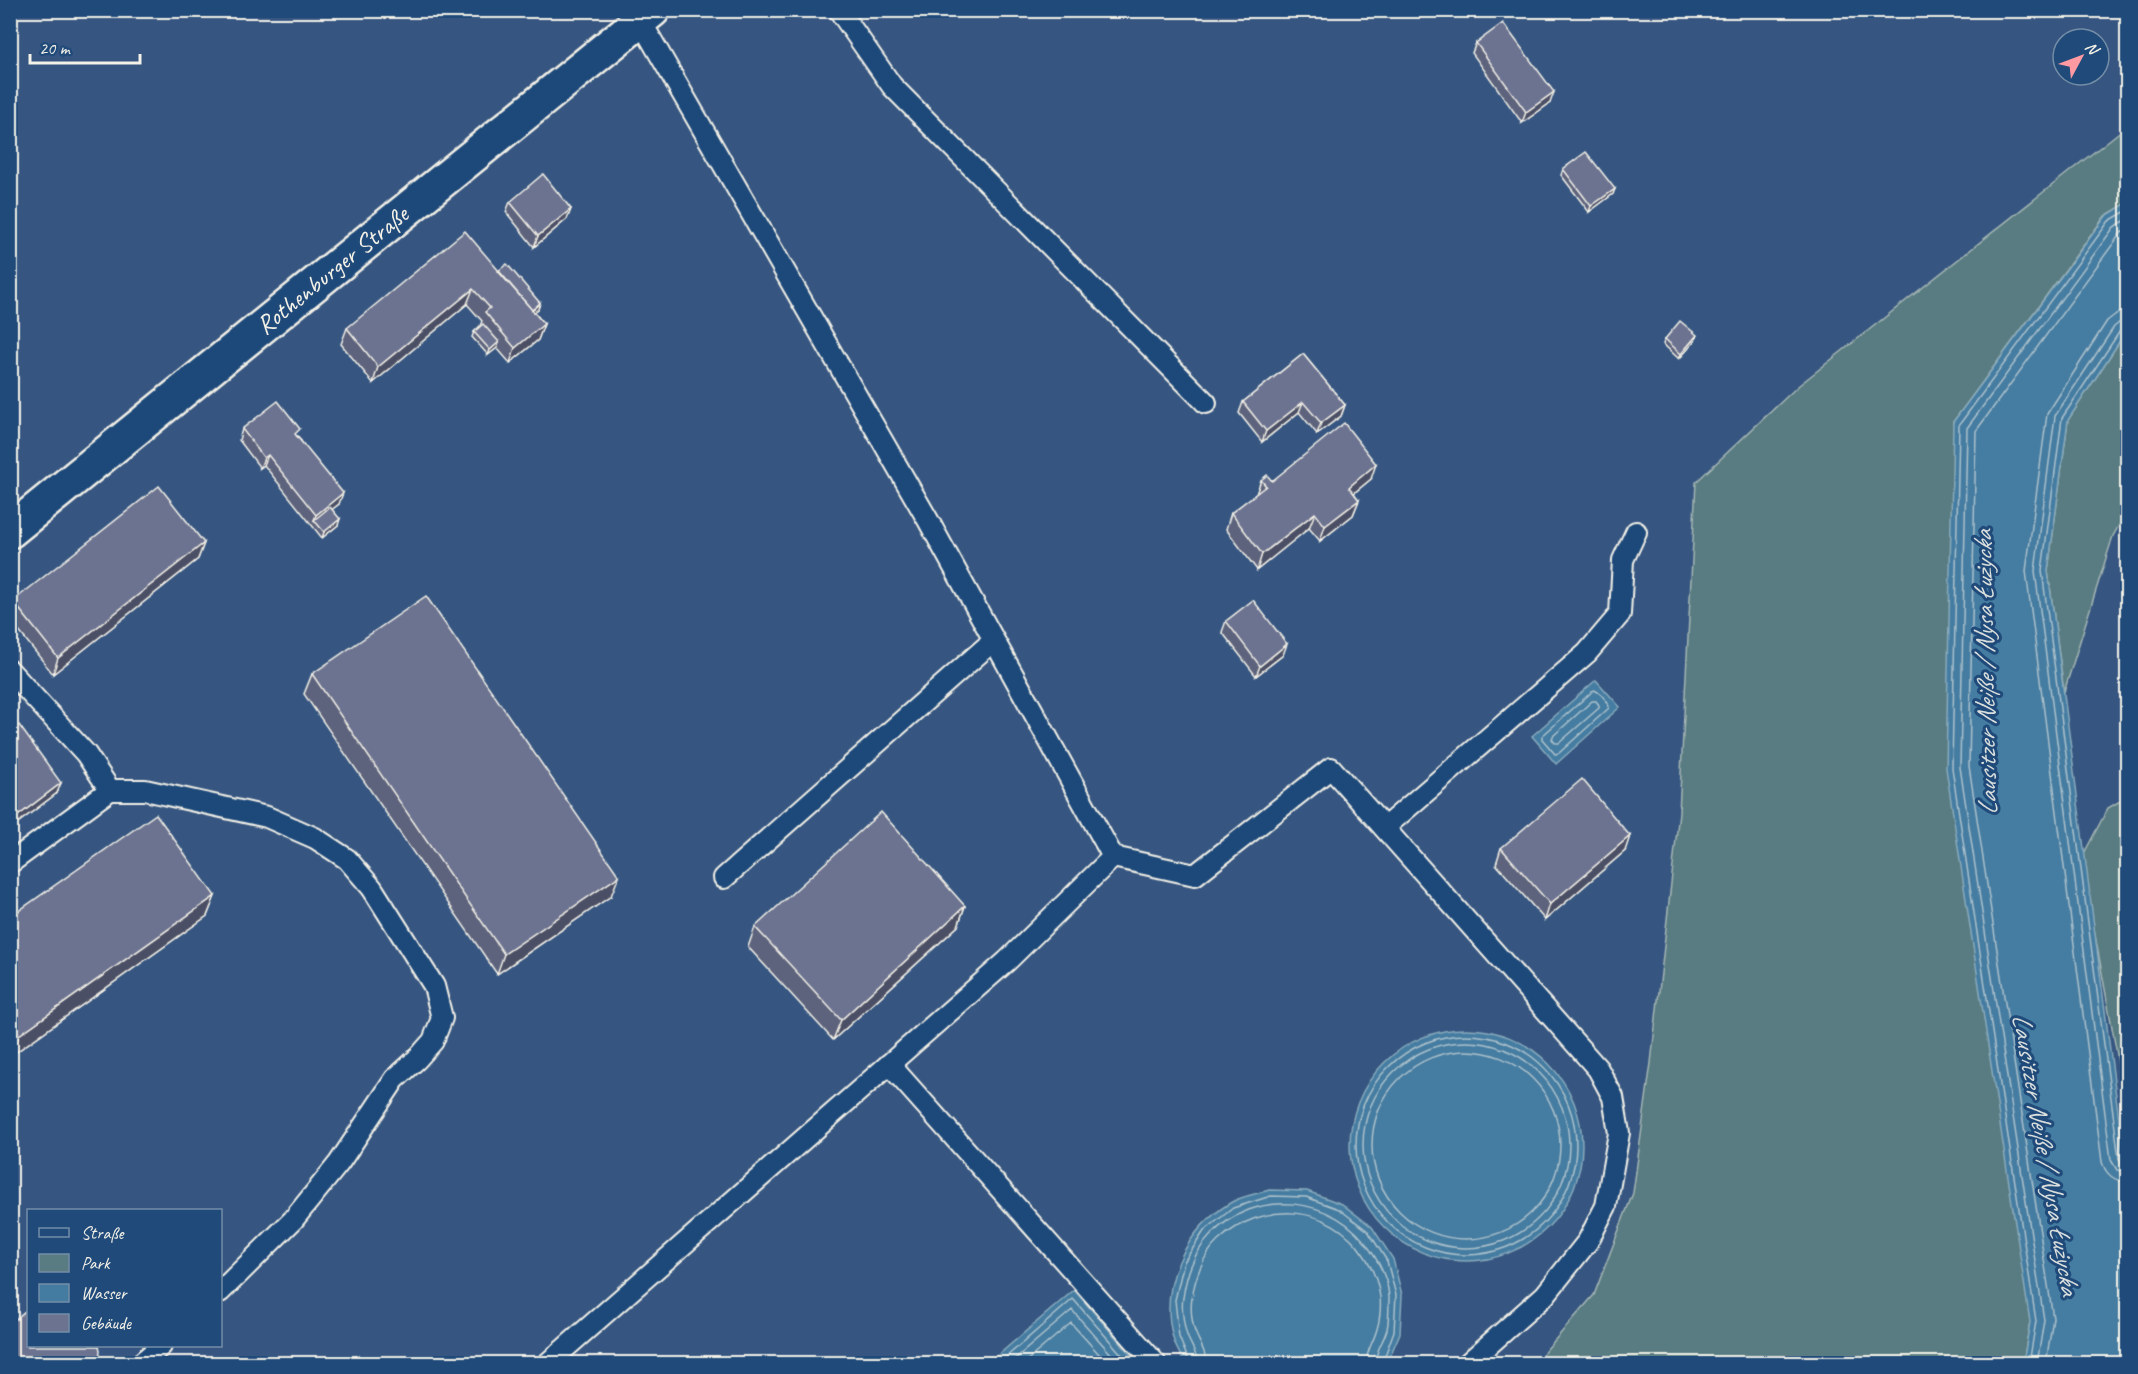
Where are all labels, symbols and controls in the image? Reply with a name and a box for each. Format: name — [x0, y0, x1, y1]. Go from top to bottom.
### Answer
scale bar — [30, 27, 140, 65]
north arrow — [2051, 27, 2111, 87]
text: 20 m — [39, 37, 72, 59]
text: N — [2081, 38, 2104, 60]
street label: Rothenburger Straße — [249, 197, 417, 342]
water label: Lausitzer Neiße / Nysa Łużycka — [1965, 528, 2004, 816]
water label: Lausitzer Neiße / Nysa Łużycka — [2005, 1011, 2088, 1299]
legend — [27, 1209, 222, 1347]
text: Straße — [81, 1222, 125, 1244]
text: Park — [81, 1252, 111, 1274]
text: Wasser — [81, 1282, 128, 1304]
text: Gebäude — [81, 1312, 132, 1334]

